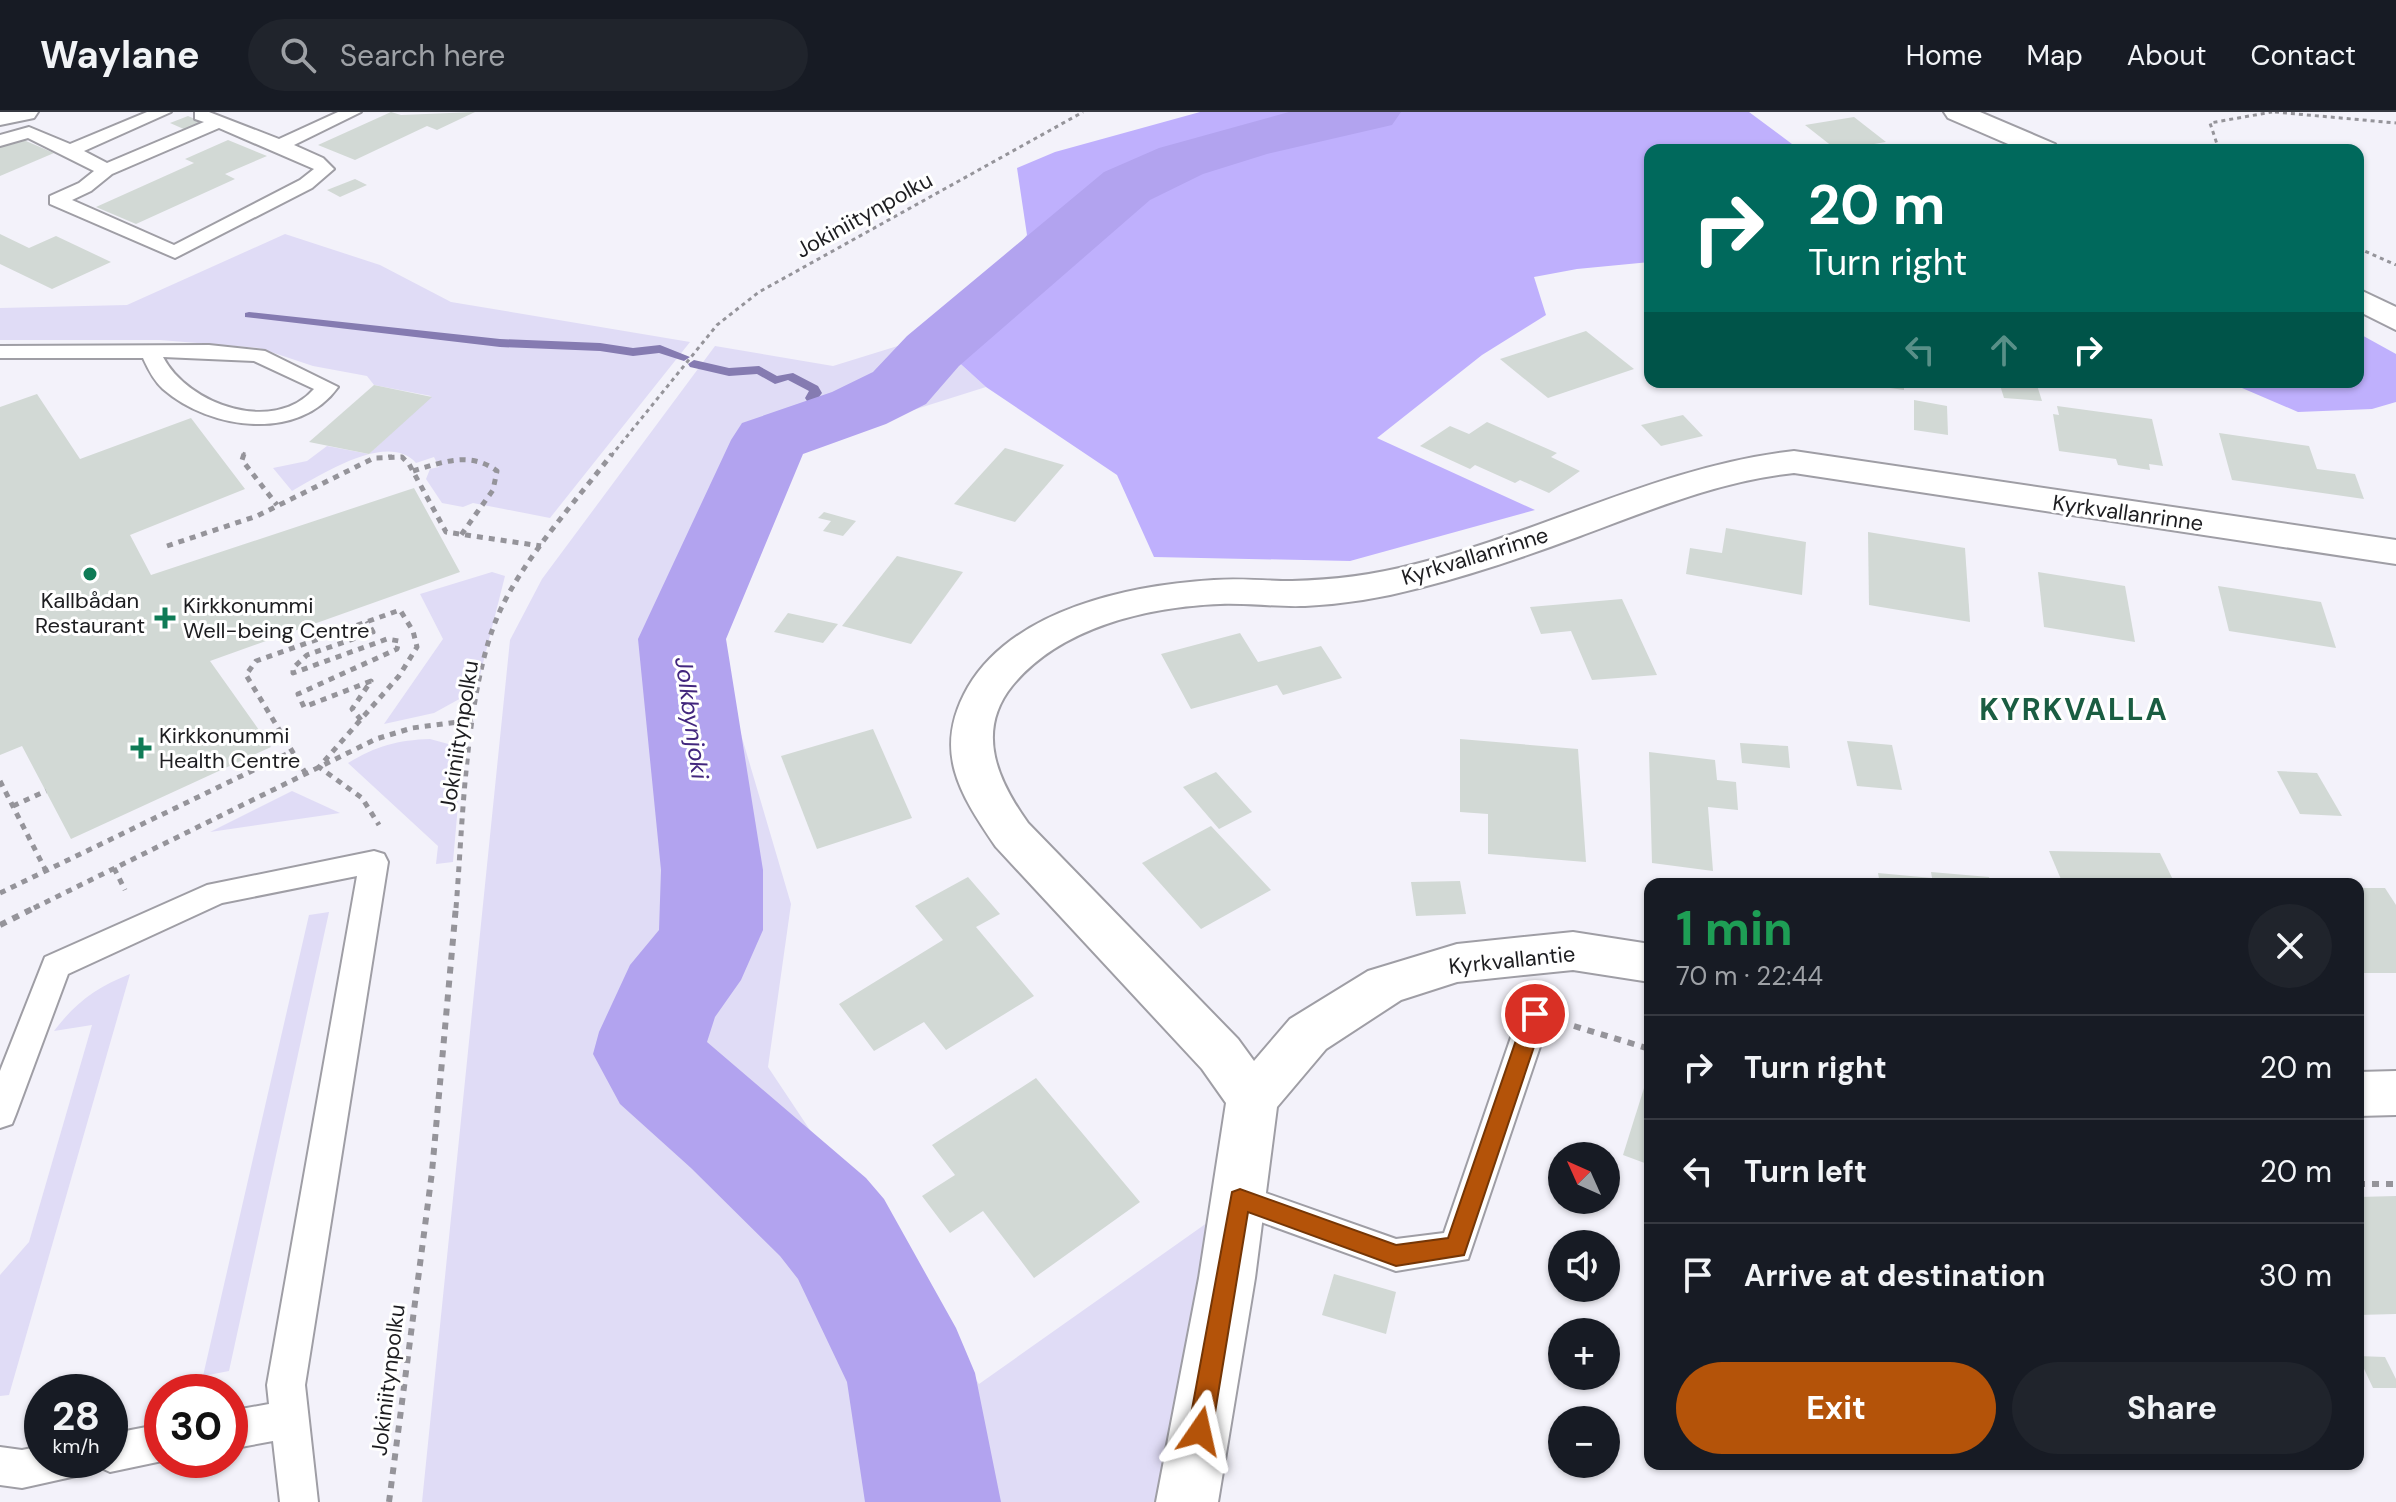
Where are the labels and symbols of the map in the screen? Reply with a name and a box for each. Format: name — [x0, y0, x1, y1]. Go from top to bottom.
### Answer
street label: Jokiniitynpolku — [790, 165, 938, 265]
street label: Kyrkvallanrinne — [2051, 488, 2205, 538]
street label: Kyrkvallanrinne — [1398, 520, 1552, 592]
marker: Kallbådan Restaurant — [81, 565, 99, 583]
place label: Kallbådan Restaurant — [35, 586, 145, 640]
place label: Kirkkonummi Well-being Centre — [183, 591, 369, 645]
marker: Kirkkonummi Well-being Centre — [154, 607, 176, 629]
water label: Jolkbynjoki — [668, 655, 716, 782]
street label: Jokiniitynpolku — [433, 658, 485, 814]
district label: KYRKVALLA — [1979, 690, 2169, 729]
place label: Kirkkonummi Health Centre — [159, 721, 300, 775]
marker: Kirkkonummi Health Centre — [130, 737, 152, 759]
street label: Kyrkvallantie — [1447, 939, 1577, 981]
pin — [1501, 980, 1569, 1048]
north arrow — [1548, 1142, 1620, 1214]
street label: Jokiniitynpolku — [364, 1303, 412, 1457]
speed limit sign: 30 — [144, 1374, 248, 1478]
position arrow — [1158, 1389, 1242, 1473]

